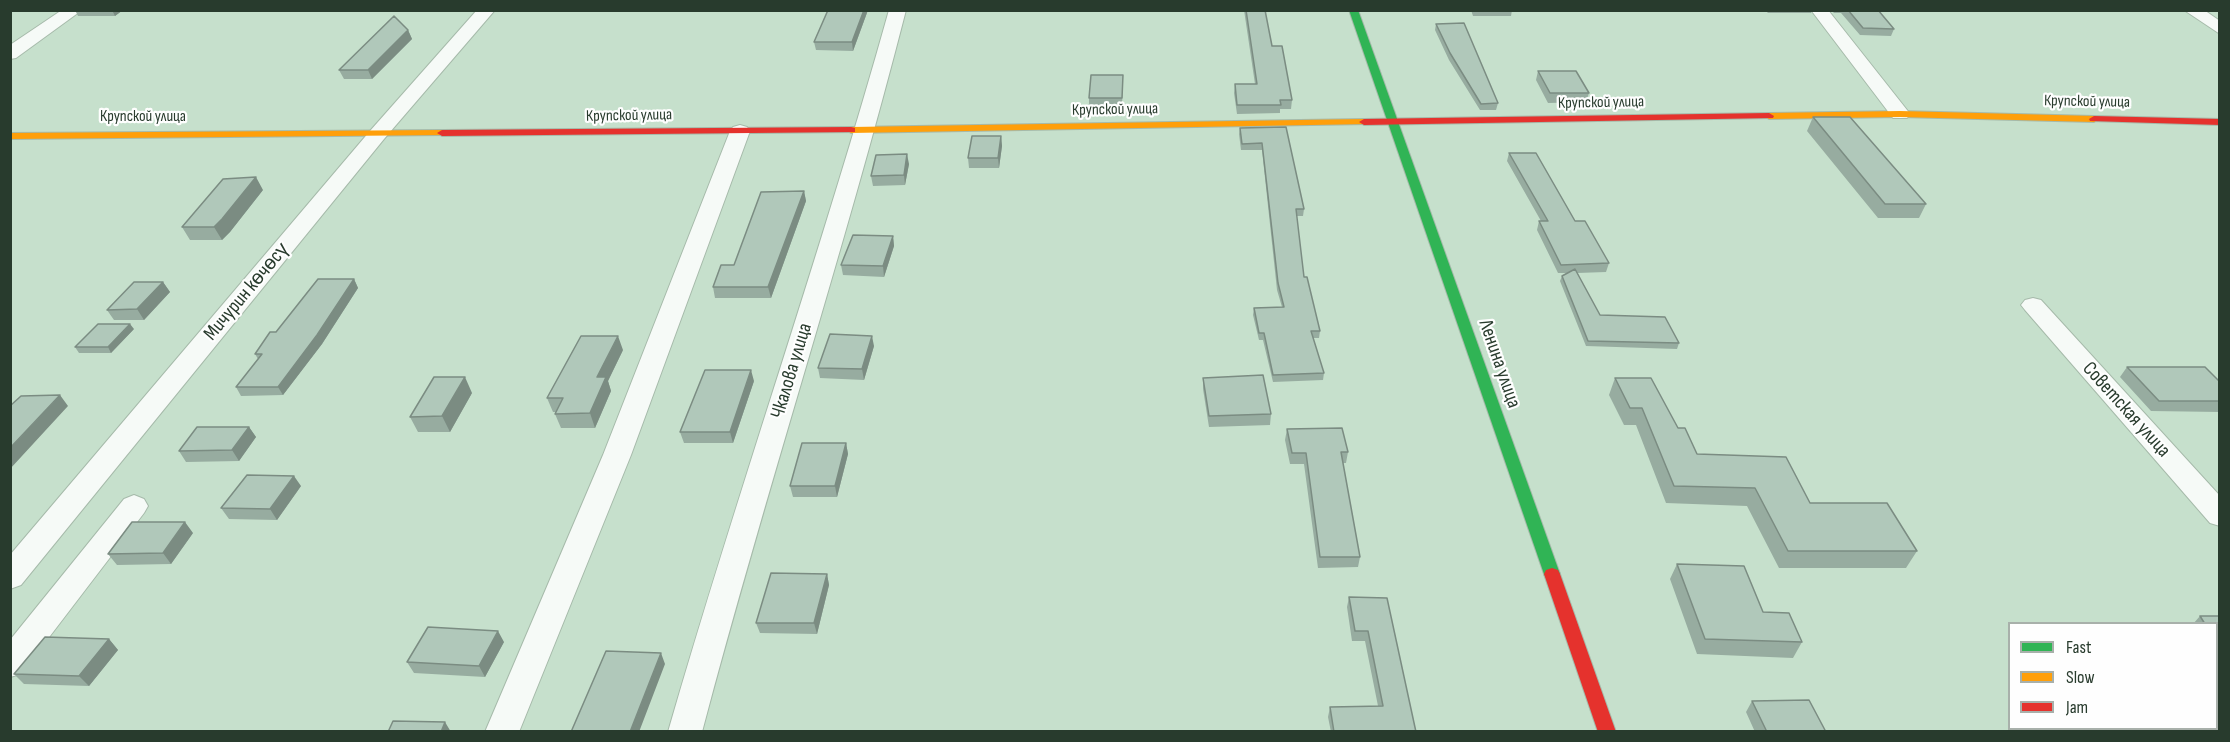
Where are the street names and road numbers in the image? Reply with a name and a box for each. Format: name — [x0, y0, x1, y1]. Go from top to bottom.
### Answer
street label: Крупской улица — [2044, 92, 2130, 112]
street label: Крупской улица — [1558, 93, 1644, 113]
street label: Крупской улица — [1072, 100, 1158, 120]
street label: Крупской улица — [586, 106, 672, 126]
street label: Крупской улица — [100, 107, 186, 127]
street label: Мичурин көчөсү — [199, 238, 295, 346]
street label: Ленина улица — [1473, 317, 1525, 411]
street label: Чкалова улица — [766, 320, 818, 422]
street label: Советская улица — [2077, 357, 2175, 463]

